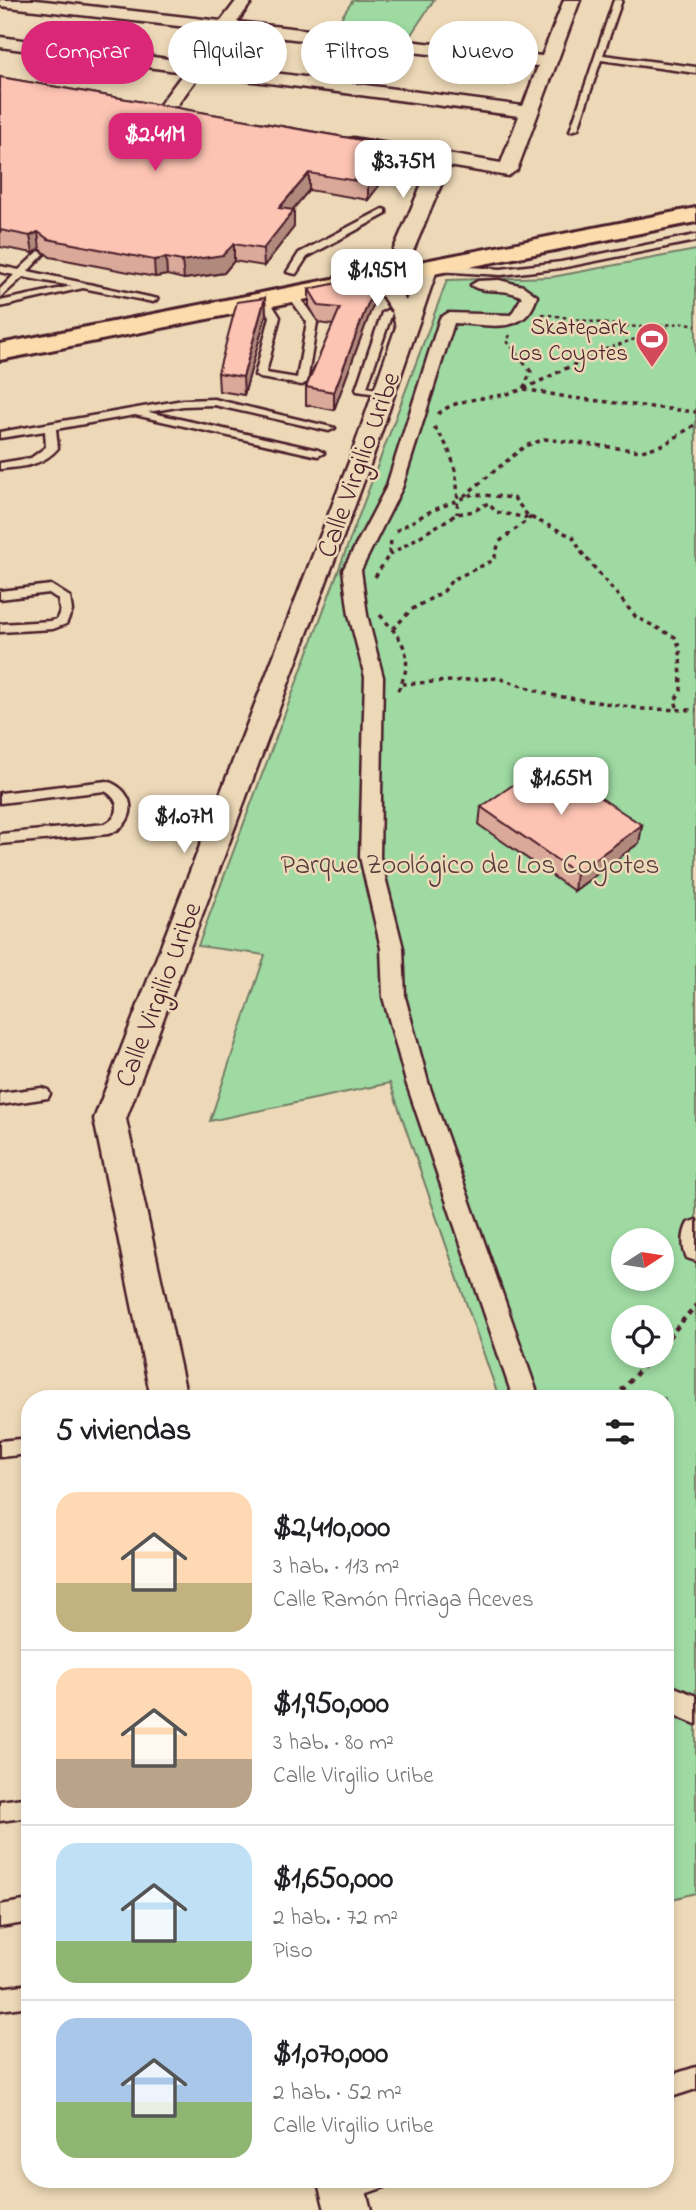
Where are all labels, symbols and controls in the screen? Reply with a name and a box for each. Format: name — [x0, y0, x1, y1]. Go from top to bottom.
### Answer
chip: Comprar — [21, 21, 154, 84]
chip: Alquilar — [168, 21, 287, 84]
chip: Filtros — [301, 21, 414, 84]
chip: Nuevo — [428, 21, 538, 84]
pin: $2.41M — [98, 114, 212, 173]
text: $2.41M — [125, 119, 185, 152]
pin: $3.75M — [346, 140, 460, 200]
text: $3.75M — [371, 146, 435, 179]
pin: $1.95M — [320, 250, 434, 309]
text: $1.95M — [347, 255, 407, 288]
place label: Skatepark Los Coyotes — [510, 312, 629, 373]
sports icon: Skatepark Los Coyotes — [633, 320, 671, 369]
street label: Calle Virgilio Uribe — [308, 366, 413, 564]
pin: $1.65M — [504, 758, 618, 817]
text: $1.65M — [529, 763, 593, 796]
pin: $1.07M — [127, 796, 241, 855]
text: $1.07M — [154, 801, 214, 834]
park label: Parque Zoológico de Los Coyotes — [280, 846, 660, 887]
street label: Calle Virgilio Uribe — [106, 896, 215, 1094]
north arrow — [611, 1228, 674, 1292]
map controls — [611, 1228, 674, 1368]
button: locate — [611, 1305, 674, 1368]
text: 5 viviendas — [56, 1410, 191, 1454]
icon: filters — [601, 1413, 639, 1451]
text: $2,410,000 — [273, 1507, 390, 1551]
icon: home — [112, 1520, 196, 1604]
text: 3 hab. · 113 m² — [273, 1551, 399, 1584]
text: Calle Ramón Arriaga Aceves — [273, 1584, 534, 1617]
text: $1,950,000 — [273, 1683, 389, 1727]
icon: home — [112, 1696, 196, 1780]
text: 3 hab. · 80 m² — [273, 1727, 394, 1760]
text: Calle Virgilio Uribe — [273, 1760, 434, 1793]
text: $1,650,000 — [273, 1858, 393, 1902]
icon: home — [112, 1871, 196, 1955]
text: 2 hab. · 72 m² — [273, 1902, 398, 1935]
text: Piso — [273, 1935, 313, 1968]
text: $1,070,000 — [273, 2033, 388, 2077]
icon: home — [112, 2046, 196, 2130]
text: 2 hab. · 52 m² — [273, 2077, 402, 2110]
text: Calle Virgilio Uribe — [273, 2110, 434, 2143]

